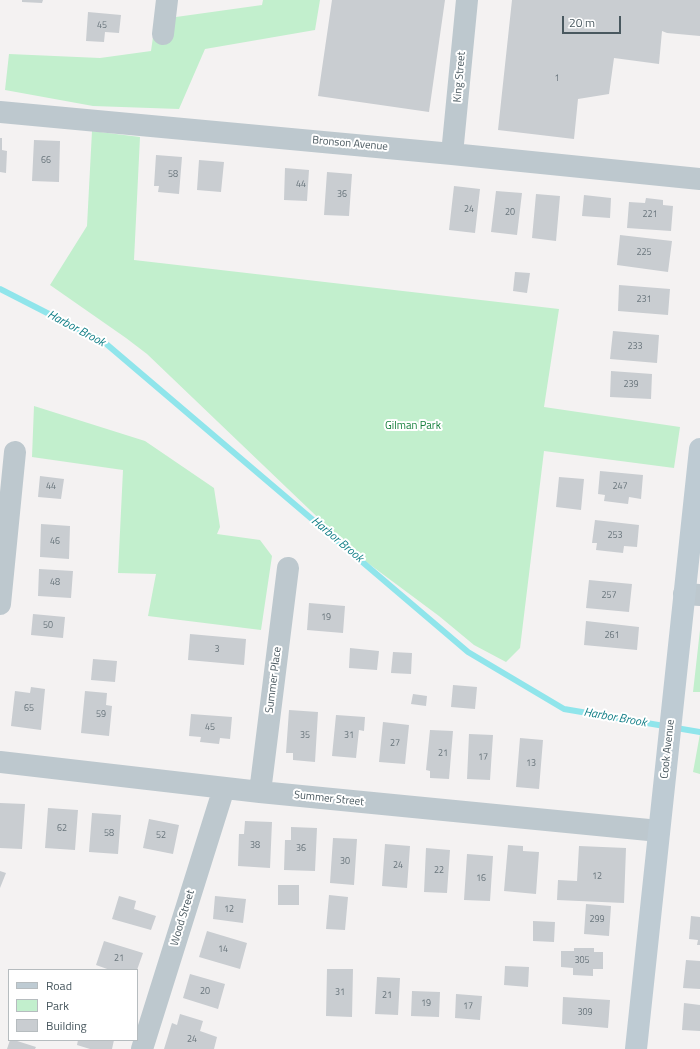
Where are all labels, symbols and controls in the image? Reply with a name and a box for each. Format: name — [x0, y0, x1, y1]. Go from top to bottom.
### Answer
scale bar — [564, 8, 623, 34]
text: 20 m — [569, 13, 595, 32]
house number: 45 — [97, 21, 107, 31]
street label: King Street — [451, 51, 469, 103]
house number: 1 — [554, 74, 560, 84]
street label: Bronson Avenue — [312, 134, 388, 154]
house number: 66 — [41, 156, 51, 166]
house number: 58 — [168, 170, 178, 180]
house number: 44 — [296, 180, 306, 190]
house number: 36 — [337, 190, 347, 200]
house number: 24 — [464, 205, 474, 215]
house number: 20 — [505, 208, 515, 218]
house number: 221 — [642, 210, 658, 220]
house number: 225 — [636, 248, 652, 258]
house number: 231 — [636, 295, 652, 305]
water label: Harbor Brook — [45, 308, 107, 350]
house number: 233 — [627, 342, 643, 352]
house number: 239 — [623, 380, 639, 390]
park label: Gilman Park — [385, 419, 441, 433]
house number: 44 — [46, 482, 56, 492]
house number: 247 — [612, 482, 628, 492]
water label: Harbor Brook — [308, 514, 366, 566]
house number: 253 — [607, 531, 623, 541]
house number: 46 — [50, 537, 60, 547]
house number: 48 — [50, 578, 60, 588]
house number: 257 — [601, 591, 617, 601]
house number: 19 — [321, 613, 331, 623]
house number: 50 — [43, 621, 53, 631]
house number: 261 — [604, 631, 620, 641]
house number: 3 — [214, 645, 220, 655]
street label: Summer Place — [263, 646, 285, 714]
house number: 65 — [24, 704, 34, 714]
water label: Harbor Brook — [583, 705, 647, 731]
house number: 59 — [96, 710, 106, 720]
street label: Cook Avenue — [658, 719, 678, 779]
house number: 45 — [205, 723, 215, 733]
house number: 35 — [300, 731, 310, 741]
house number: 31 — [344, 731, 354, 741]
house number: 27 — [390, 739, 400, 749]
house number: 21 — [438, 749, 448, 759]
house number: 17 — [478, 753, 488, 763]
house number: 13 — [526, 759, 536, 769]
street label: Summer Street — [293, 789, 365, 809]
house number: 62 — [57, 824, 67, 834]
house number: 58 — [104, 829, 114, 839]
house number: 52 — [156, 831, 166, 841]
house number: 38 — [250, 841, 260, 851]
house number: 36 — [296, 844, 306, 854]
house number: 30 — [340, 857, 350, 867]
house number: 24 — [393, 861, 403, 871]
house number: 22 — [434, 866, 444, 876]
house number: 12 — [592, 872, 602, 882]
house number: 16 — [476, 874, 486, 884]
street label: Wood Street — [168, 888, 198, 948]
house number: 12 — [224, 905, 234, 915]
house number: 299 — [589, 915, 605, 925]
house number: 14 — [218, 945, 228, 955]
house number: 21 — [114, 954, 124, 964]
house number: 305 — [574, 956, 590, 966]
legend — [8, 969, 138, 1041]
text: Road — [46, 976, 72, 995]
house number: 20 — [200, 987, 210, 997]
house number: 31 — [335, 988, 345, 998]
house number: 21 — [382, 991, 392, 1001]
text: Park — [46, 996, 69, 1015]
house number: 19 — [421, 999, 431, 1009]
house number: 17 — [463, 1002, 473, 1012]
house number: 309 — [577, 1008, 593, 1018]
text: Building — [46, 1016, 87, 1035]
house number: 24 — [187, 1035, 197, 1045]

